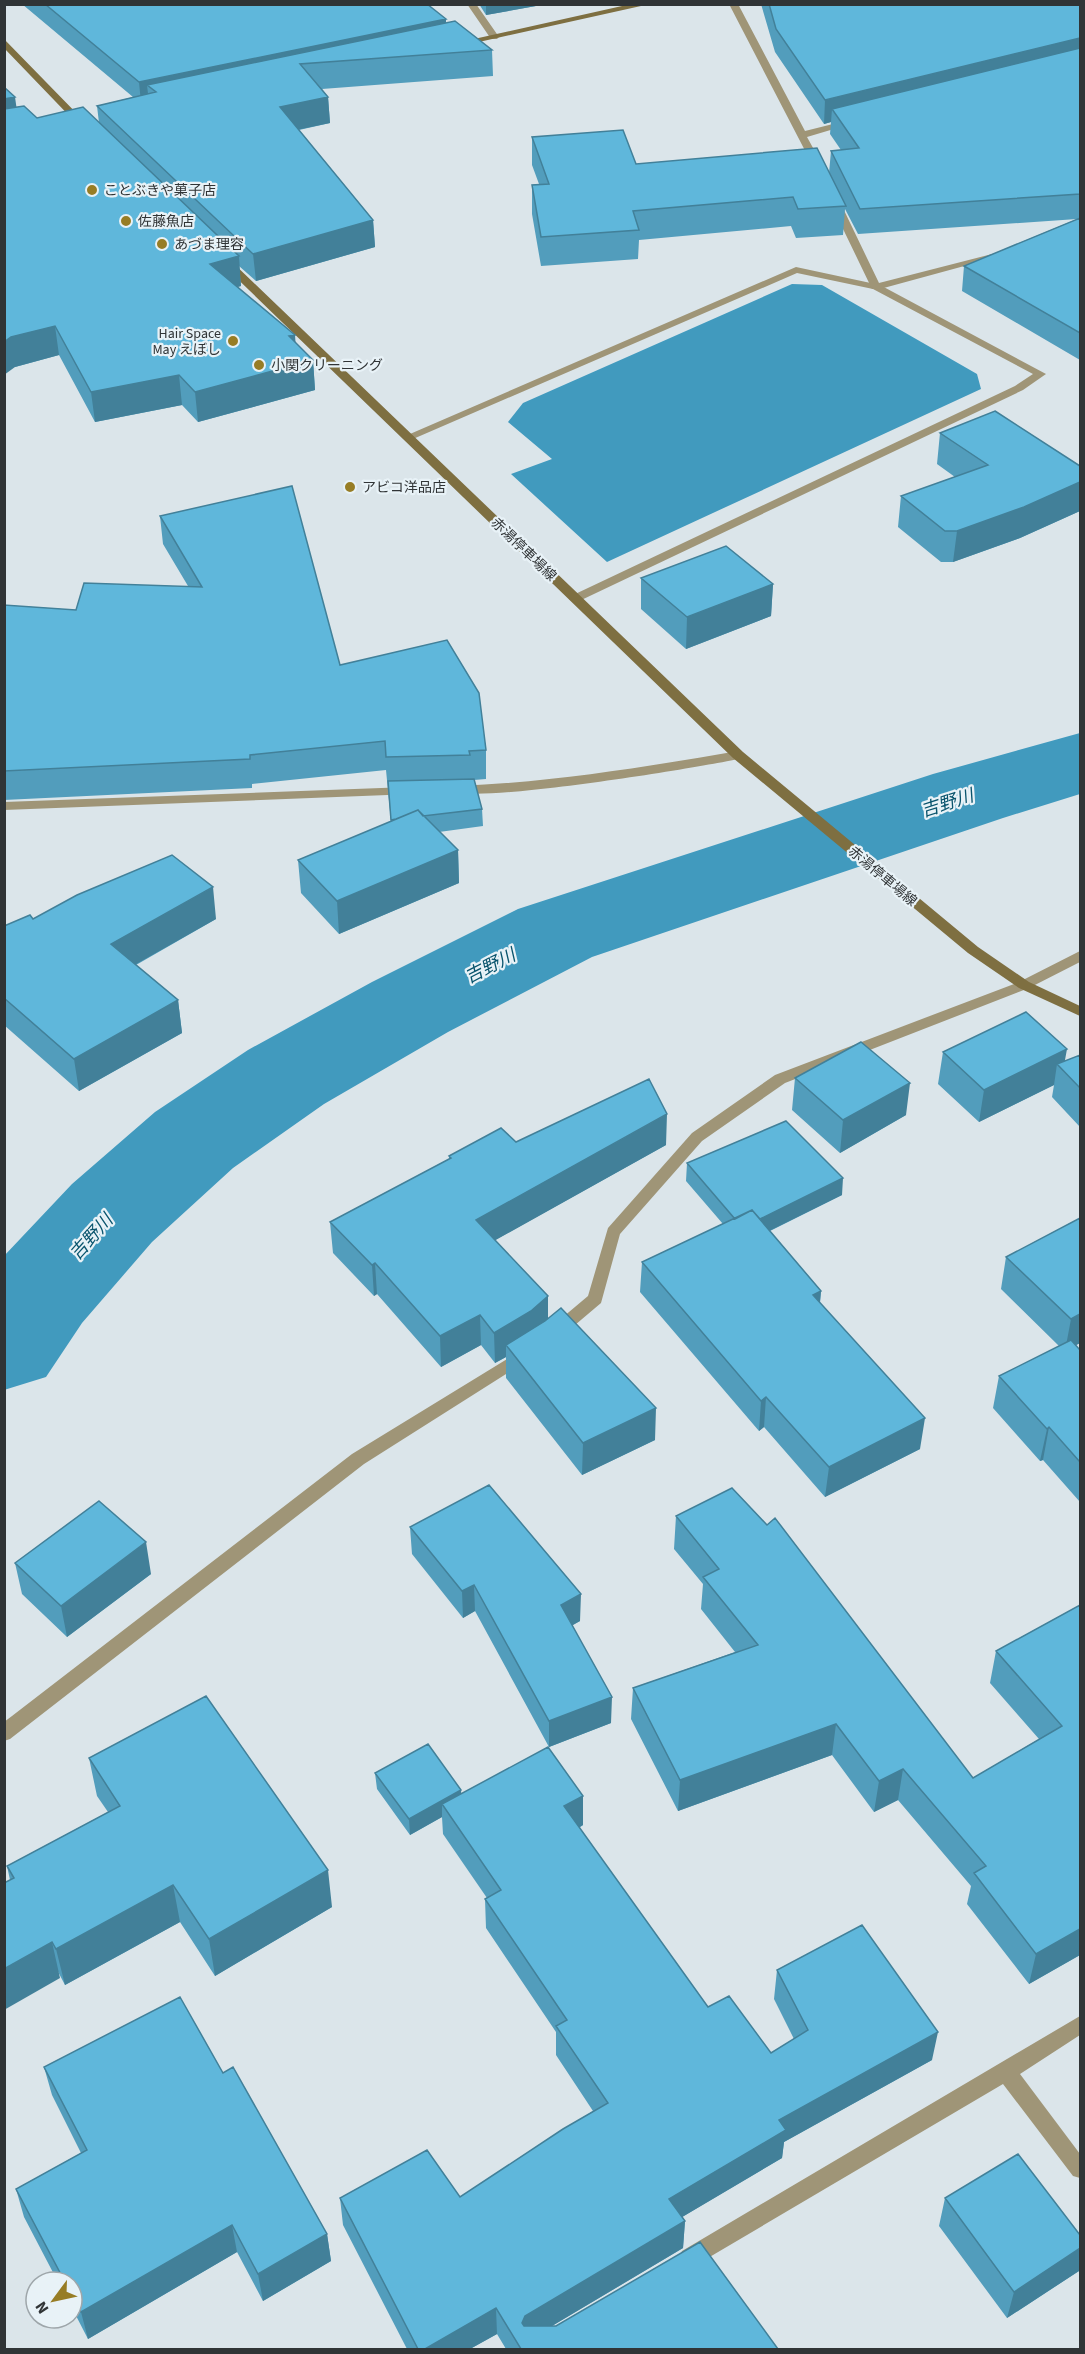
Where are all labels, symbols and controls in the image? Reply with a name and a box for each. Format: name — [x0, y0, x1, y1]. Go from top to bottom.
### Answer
place label: ことぶきや菓子店 — [104, 181, 216, 201]
marker: ことぶきや菓子店 — [85, 183, 99, 197]
place label: 佐藤魚店 — [138, 212, 194, 232]
marker: 佐藤魚店 — [119, 214, 133, 228]
place label: あづま理容 — [174, 235, 244, 255]
marker: あづま理容 — [155, 237, 169, 251]
place label: Hair Space May えぼし — [152, 324, 221, 360]
marker: Hair Space May えぼし — [226, 334, 240, 348]
place label: 小関クリーニング — [271, 356, 383, 376]
marker: 小関クリーニング — [252, 358, 266, 372]
place label: アビコ洋品店 — [362, 478, 446, 498]
marker: アビコ洋品店 — [343, 480, 357, 494]
street label: 赤湯停車場線 — [486, 513, 560, 586]
water label: 吉野川 — [918, 783, 979, 824]
street label: 赤湯停車場線 — [844, 842, 921, 911]
water label: 吉野川 — [460, 942, 522, 990]
water label: 吉野川 — [64, 1207, 120, 1266]
north arrow — [24, 2270, 84, 2330]
text: N — [30, 2297, 54, 2318]

